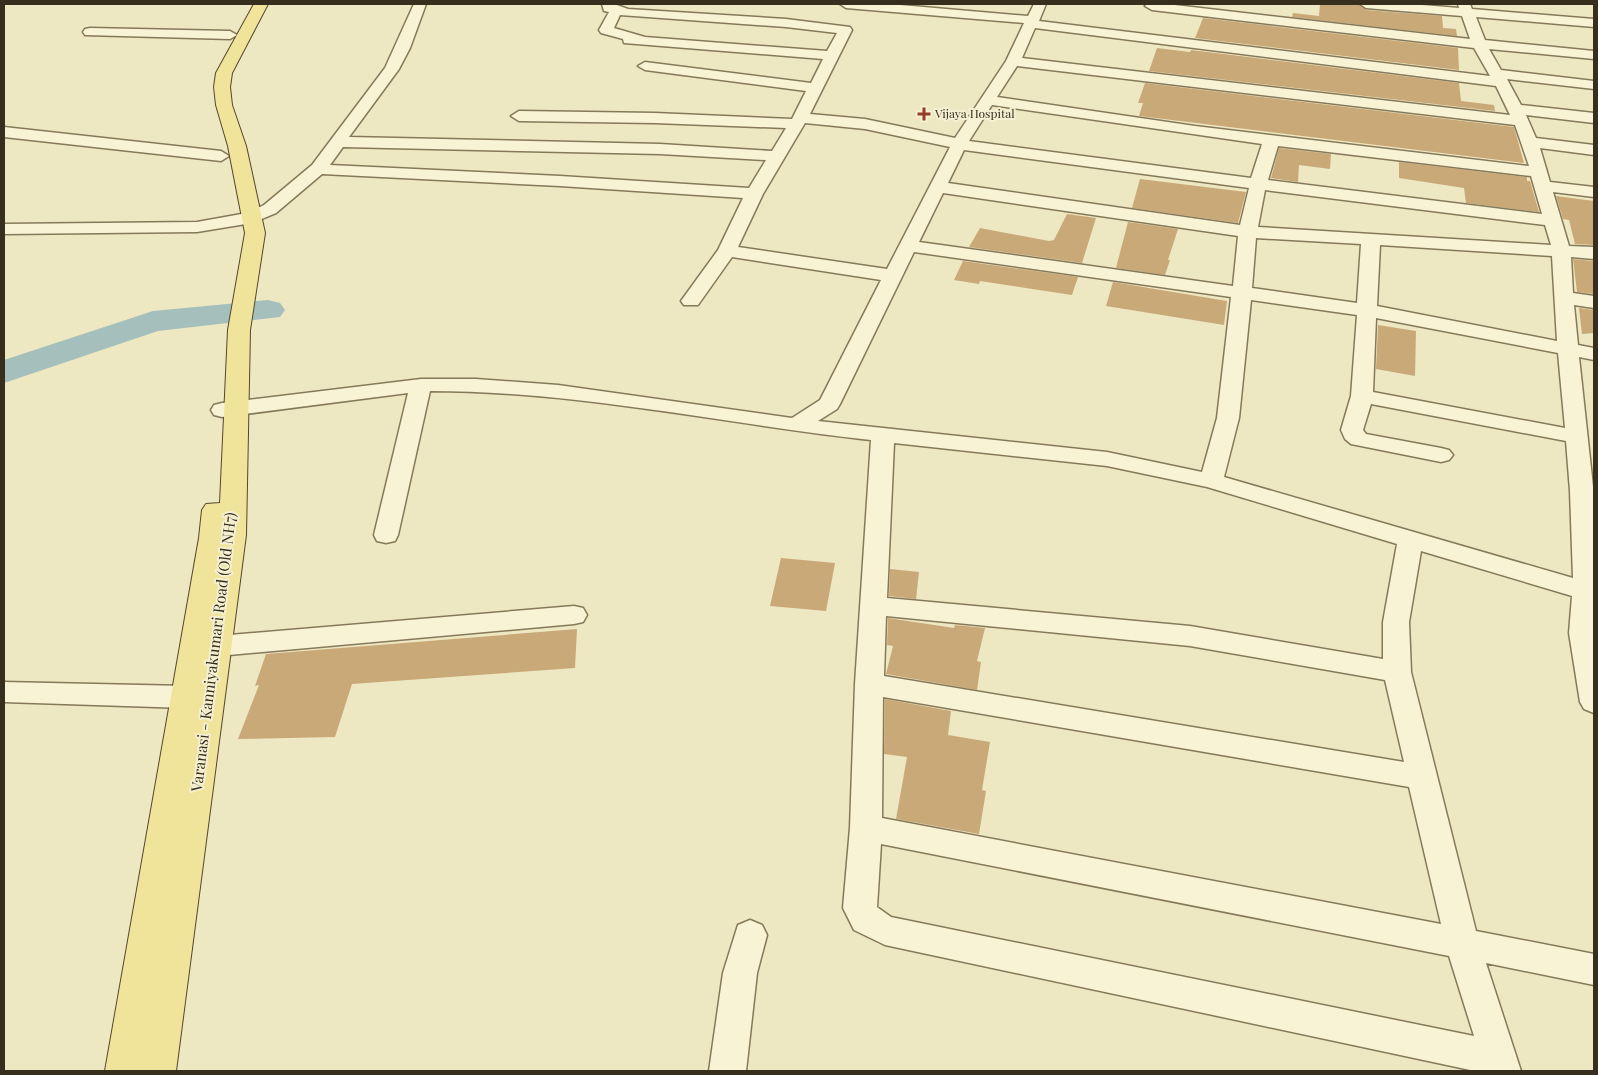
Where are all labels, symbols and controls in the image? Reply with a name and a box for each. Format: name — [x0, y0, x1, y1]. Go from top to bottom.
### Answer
place label: Vijaya Hospital — [934, 105, 1015, 121]
marker: Vijaya Hospital — [917, 107, 931, 121]
street label: Varanasi - Kanniyakumari Road (Old NH7) — [186, 511, 240, 794]

